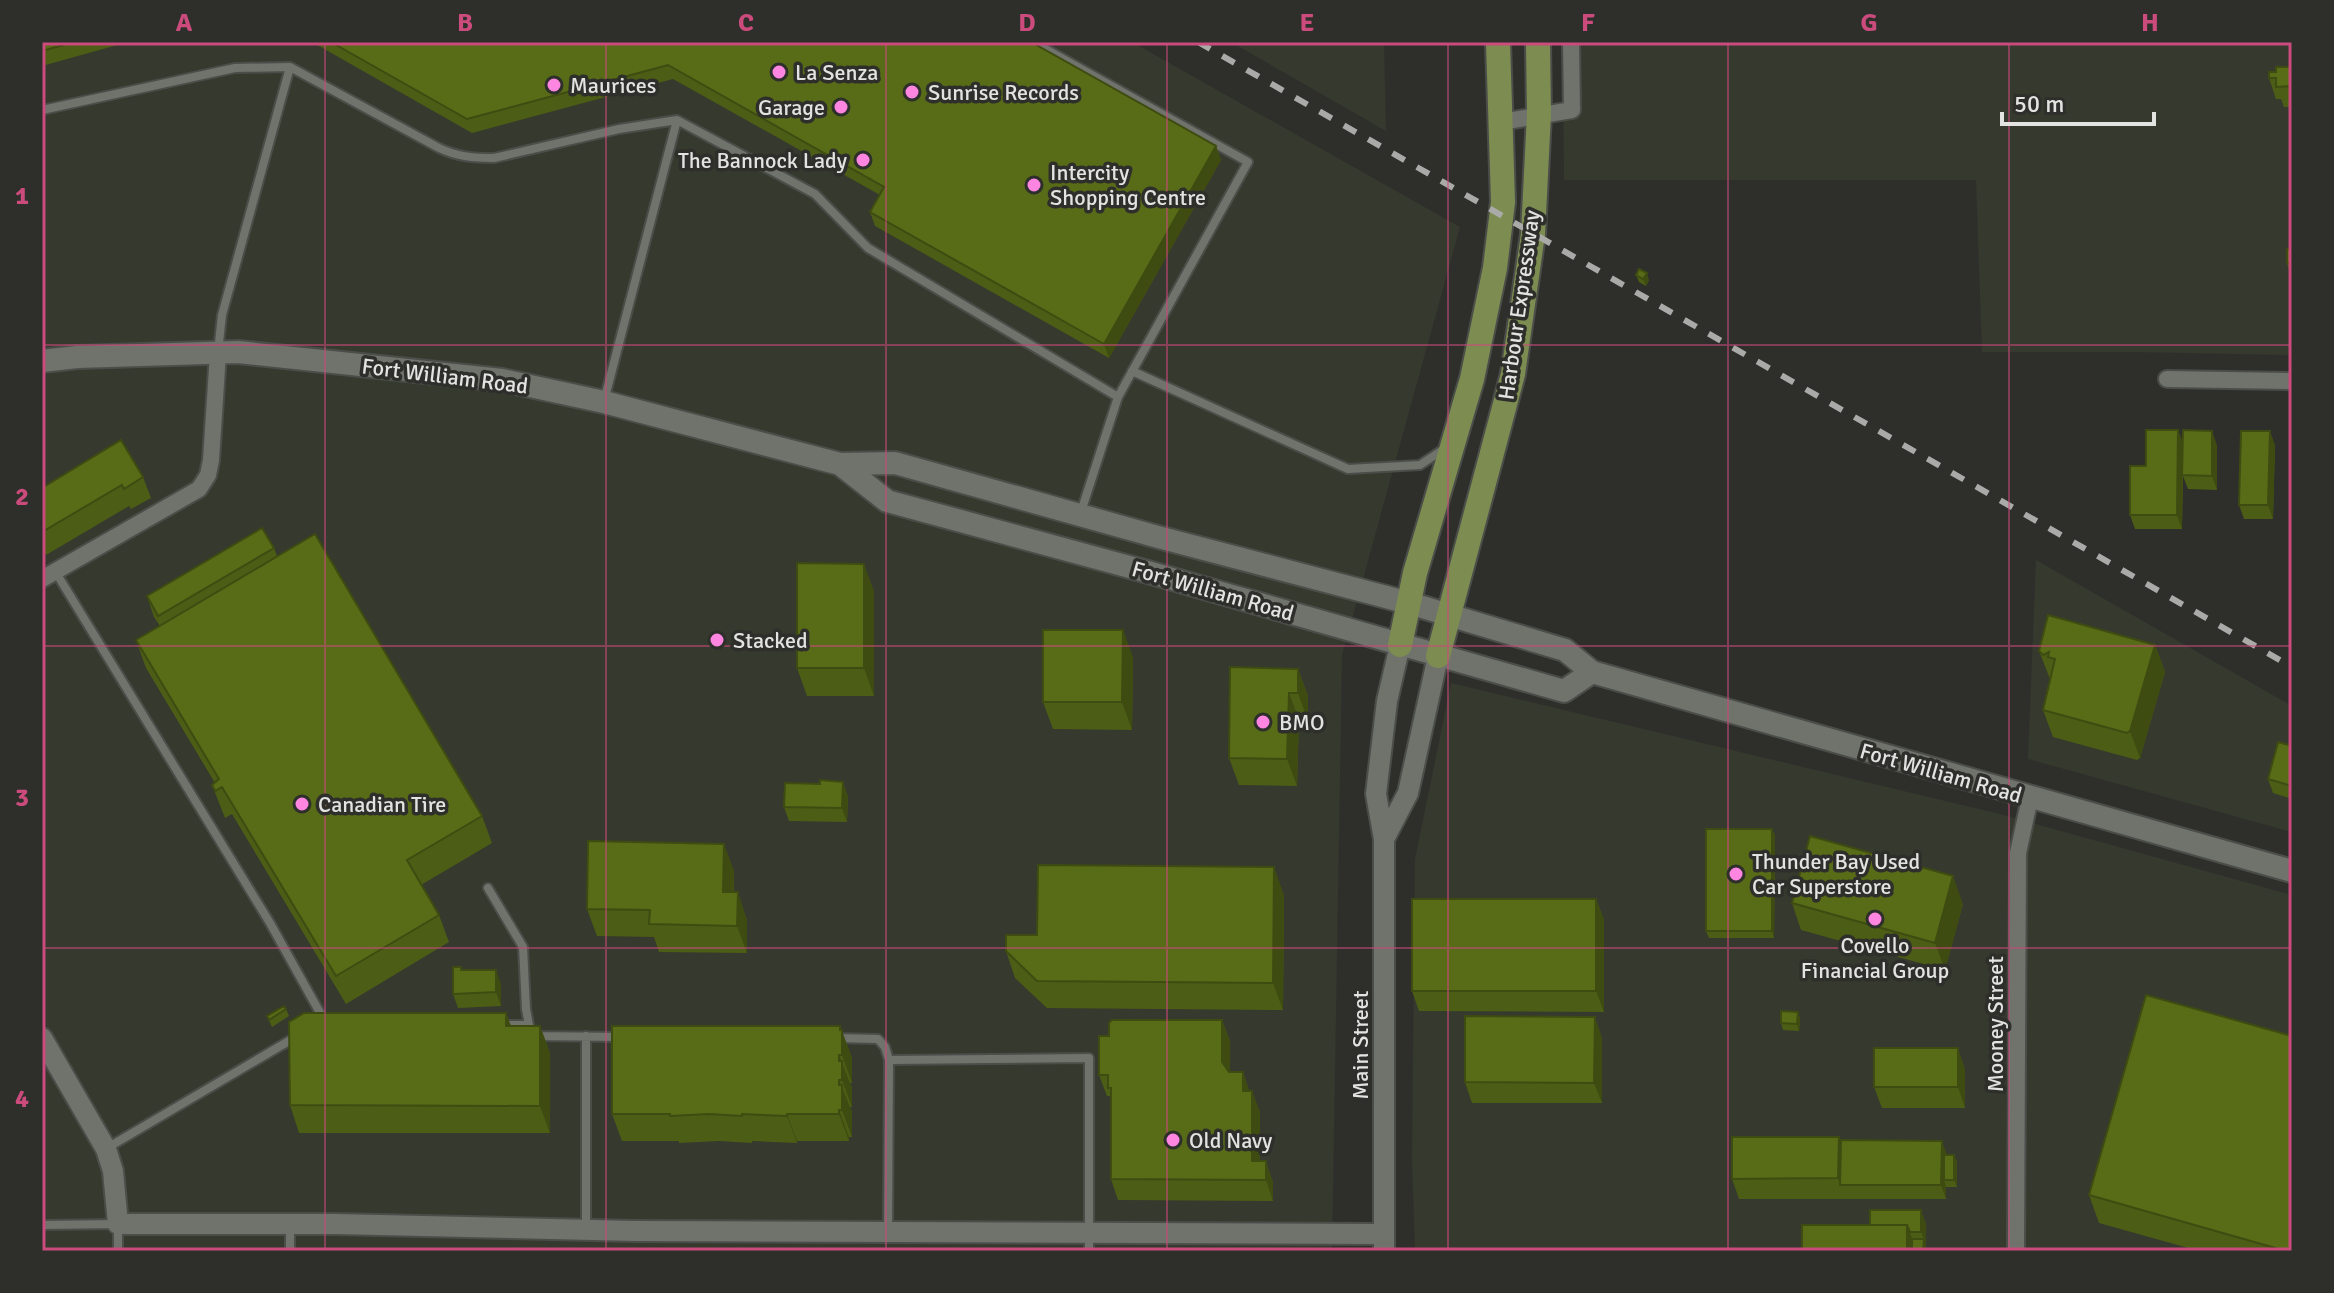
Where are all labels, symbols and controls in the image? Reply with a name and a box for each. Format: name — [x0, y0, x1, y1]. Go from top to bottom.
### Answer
text: A — [176, 7, 193, 39]
text: B — [457, 7, 473, 39]
text: C — [738, 7, 754, 39]
text: D — [1018, 7, 1036, 39]
text: E — [1300, 7, 1314, 39]
text: F — [1581, 7, 1595, 39]
text: G — [1860, 7, 1878, 39]
text: H — [2141, 7, 2159, 39]
place label: La Senza — [795, 59, 878, 86]
marker: La Senza — [770, 63, 788, 81]
place label: Maurices — [570, 72, 656, 99]
marker: Maurices — [545, 76, 563, 94]
scale bar — [2002, 76, 2154, 126]
place label: Sunrise Records — [928, 79, 1079, 106]
marker: Sunrise Records — [903, 83, 921, 101]
text: 50 m — [2014, 89, 2064, 119]
place label: Garage — [758, 94, 825, 121]
marker: Garage — [832, 98, 850, 116]
place label: The Bannock Lady — [678, 147, 848, 174]
marker: The Bannock Lady — [854, 151, 872, 169]
place label: Intercity Shopping Centre — [1050, 159, 1206, 211]
marker: Intercity Shopping Centre — [1025, 176, 1043, 194]
text: 1 — [15, 180, 29, 212]
street label: Harbour Expressway — [1492, 208, 1546, 402]
street label: Fort William Road — [360, 352, 530, 400]
text: 2 — [15, 481, 29, 513]
street label: Fort William Road — [1129, 555, 1297, 627]
place label: Stacked — [733, 627, 808, 654]
marker: Stacked — [708, 631, 726, 649]
place label: BMO — [1279, 709, 1324, 736]
marker: BMO — [1254, 713, 1272, 731]
street label: Fort William Road — [1857, 737, 2025, 809]
text: 3 — [15, 782, 29, 814]
place label: Canadian Tire — [318, 791, 446, 818]
marker: Canadian Tire — [293, 795, 311, 813]
place label: Thunder Bay Used Car Superstore — [1752, 848, 1920, 900]
marker: Thunder Bay Used Car Superstore — [1727, 865, 1745, 883]
marker: Covello Financial Group — [1866, 910, 1884, 928]
place label: Covello Financial Group — [1801, 932, 1949, 984]
street label: Mooney Street — [1982, 956, 2009, 1092]
street label: Main Street — [1347, 990, 1374, 1100]
text: 4 — [15, 1083, 29, 1115]
place label: Old Navy — [1189, 1127, 1273, 1154]
marker: Old Navy — [1164, 1131, 1182, 1149]

